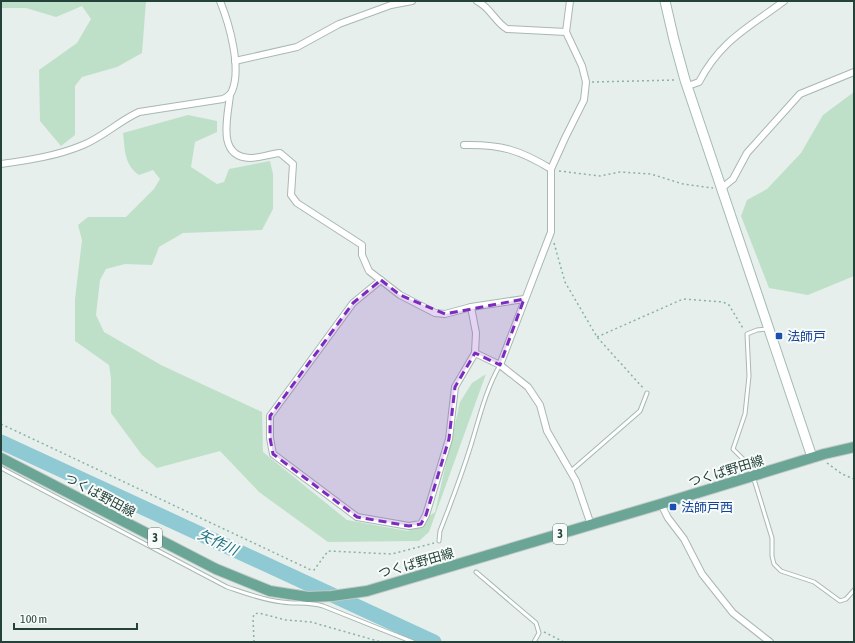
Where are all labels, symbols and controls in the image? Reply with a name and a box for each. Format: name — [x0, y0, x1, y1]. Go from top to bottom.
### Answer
place label: 法師戸 — [787, 329, 826, 344]
marker: 法師戸 — [774, 331, 784, 341]
street label: つくば野田線 — [687, 452, 765, 490]
street label: つくば野田線 — [62, 470, 138, 520]
place label: 法師戸西 — [681, 500, 733, 515]
marker: 法師戸西 — [668, 502, 678, 512]
road number: 3 — [553, 524, 567, 544]
water label: 矢作川 — [196, 526, 242, 559]
road number: 3 — [148, 528, 162, 548]
street label: つくば野田線 — [376, 545, 456, 581]
scale bar — [14, 605, 137, 631]
text: 100 m — [20, 612, 47, 626]

